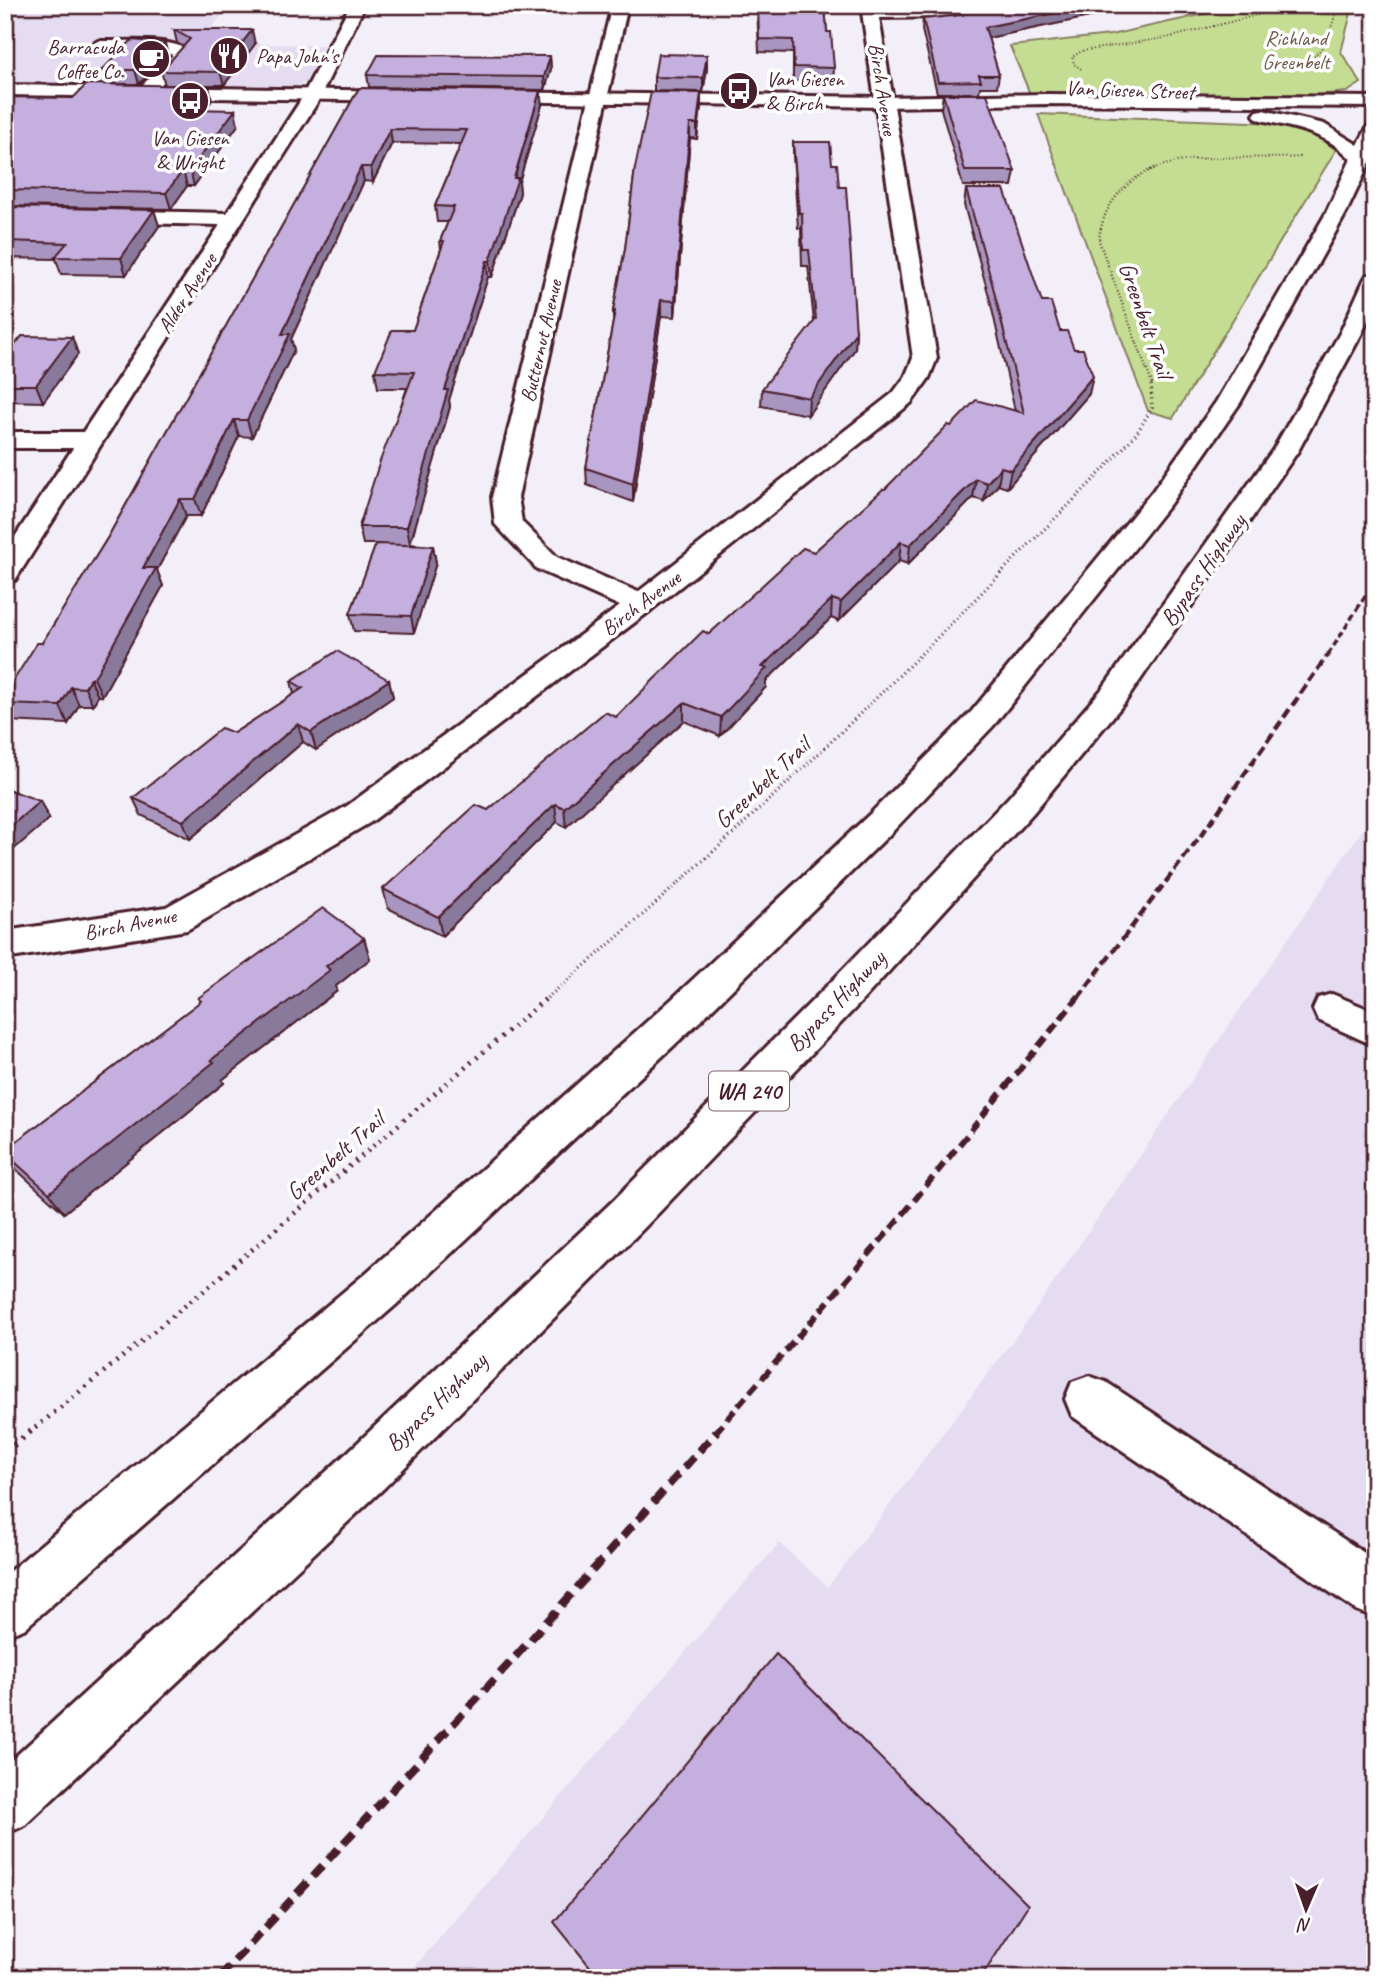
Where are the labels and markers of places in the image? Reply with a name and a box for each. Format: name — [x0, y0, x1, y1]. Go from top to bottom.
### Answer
place label: Barracuda Coffee Co. — [47, 34, 126, 84]
restaurant icon: Papa John's — [208, 35, 250, 77]
cafe icon: Barracuda Coffee Co. — [130, 38, 172, 80]
place label: Papa John's — [256, 43, 340, 69]
place label: Van Giesen & Birch — [766, 66, 845, 116]
bus stop icon: Van Giesen & Birch — [718, 70, 760, 112]
bus stop icon: Van Giesen & Wright — [169, 80, 211, 122]
place label: Van Giesen & Wright — [151, 125, 230, 175]

